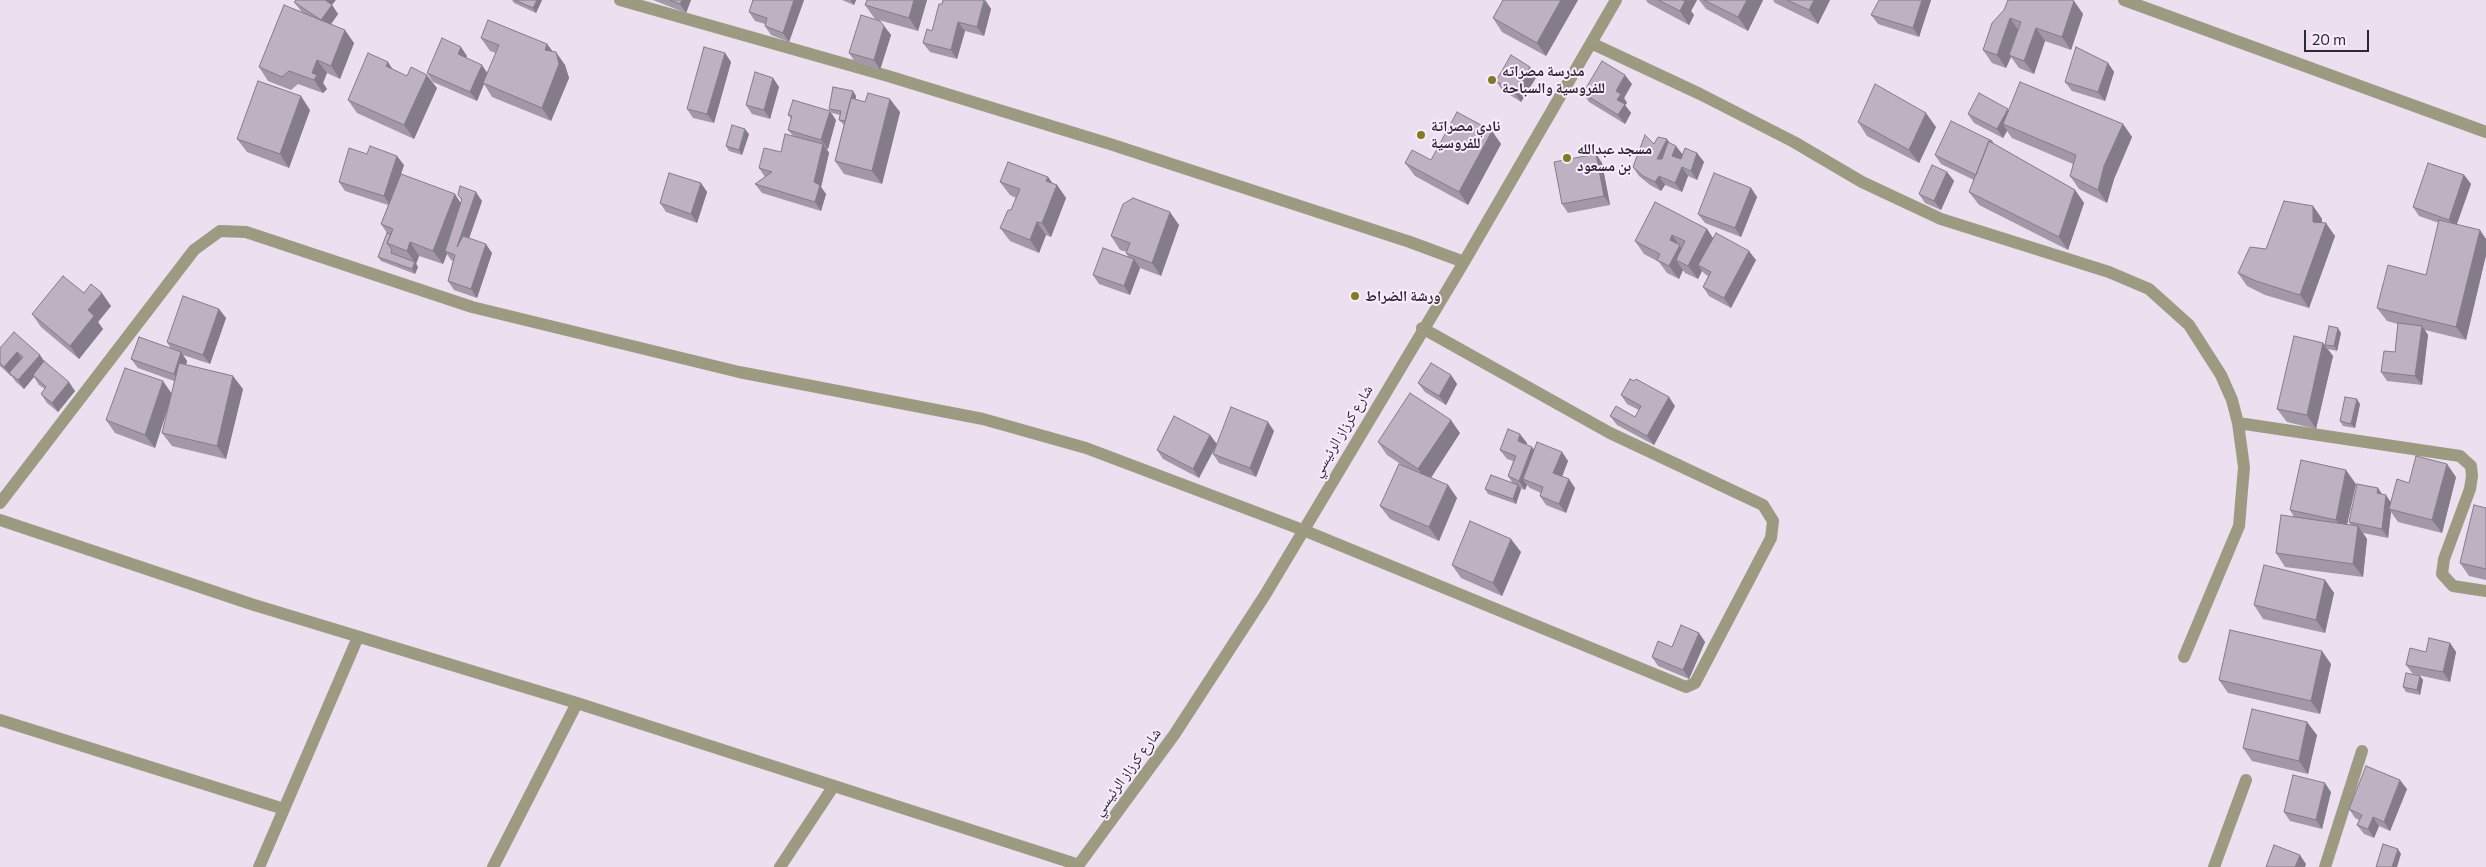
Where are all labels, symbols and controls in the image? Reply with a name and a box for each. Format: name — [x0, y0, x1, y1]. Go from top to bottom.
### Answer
scale bar — [2306, 20, 2371, 52]
text: 20 m — [2312, 30, 2346, 48]
place label: مدرسة مصراته للفروسية والسباحة — [1502, 62, 1605, 97]
marker: مدرسة مصراته للفروسية والسباحة — [1486, 74, 1498, 86]
place label: نادي مصراتة للفروسية — [1431, 117, 1500, 152]
marker: نادي مصراتة للفروسية — [1415, 129, 1427, 141]
place label: مسجد عبدالله بن مسعود — [1577, 140, 1652, 175]
marker: مسجد عبدالله بن مسعود — [1561, 152, 1573, 164]
place label: ورشة الضراط — [1365, 287, 1441, 305]
marker: ورشة الضراط — [1349, 290, 1361, 302]
street label: شارع كرزاز الرئيسي — [1307, 382, 1377, 480]
street label: شارع كرزاز الرئيسي — [1089, 725, 1165, 819]

